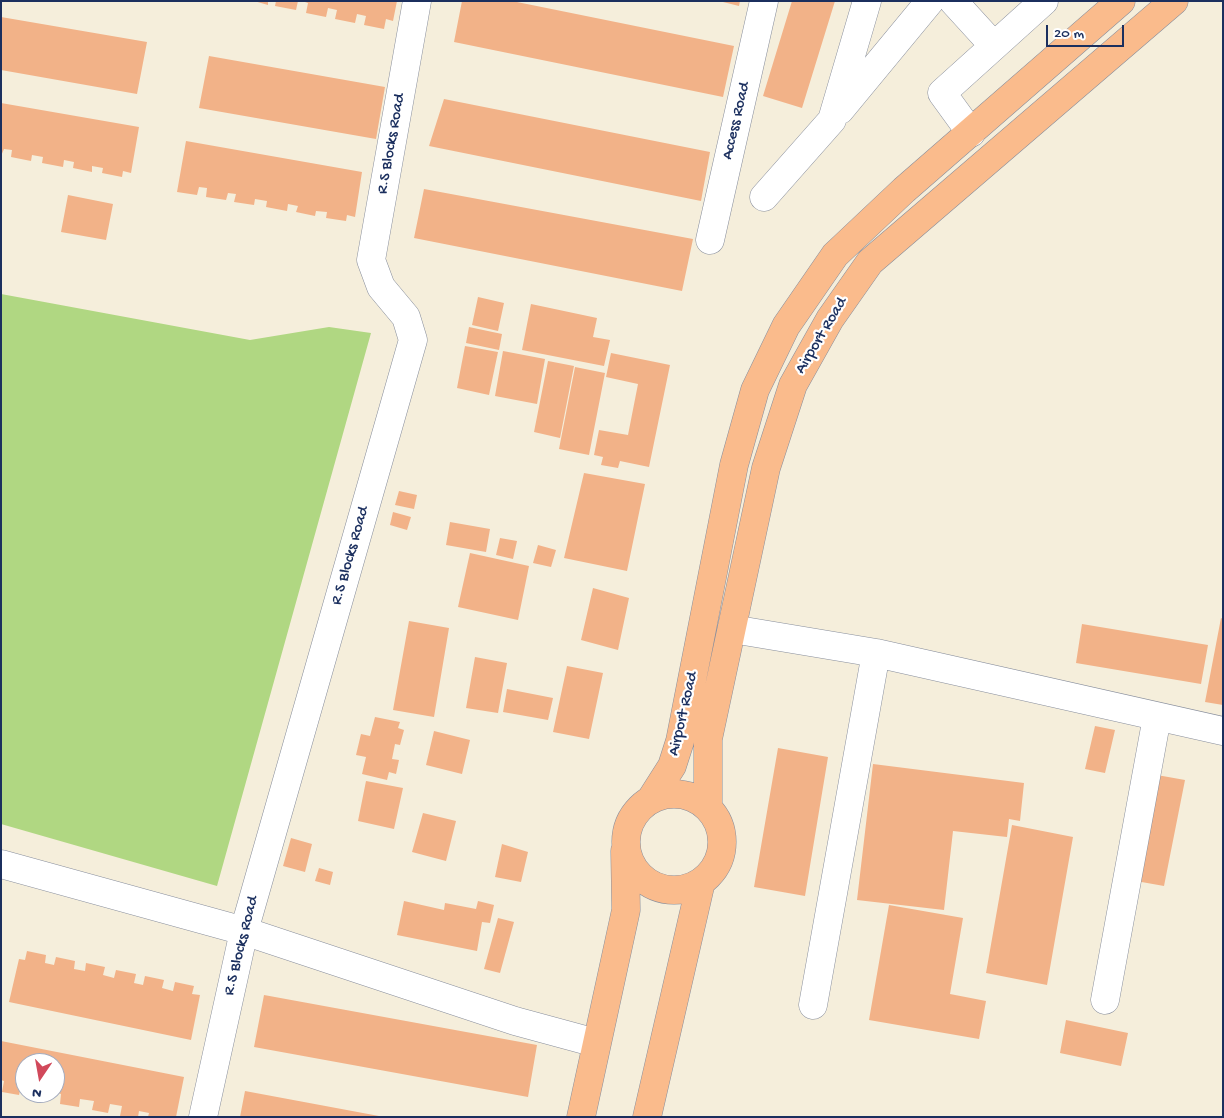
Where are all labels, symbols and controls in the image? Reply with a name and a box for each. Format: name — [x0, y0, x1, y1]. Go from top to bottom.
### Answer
scale bar — [1049, 15, 1126, 47]
text: 20 m — [1054, 25, 1084, 43]
street label: Access Road — [719, 80, 755, 162]
street label: R.S Blocks Road — [374, 92, 410, 196]
street label: Airport Road — [792, 294, 852, 378]
street label: R.S Blocks Road — [328, 504, 374, 608]
street label: Airport Road — [665, 670, 703, 758]
street label: R.S Blocks Road — [220, 894, 264, 998]
north arrow — [15, 1053, 65, 1103]
text: N — [31, 1083, 43, 1101]

